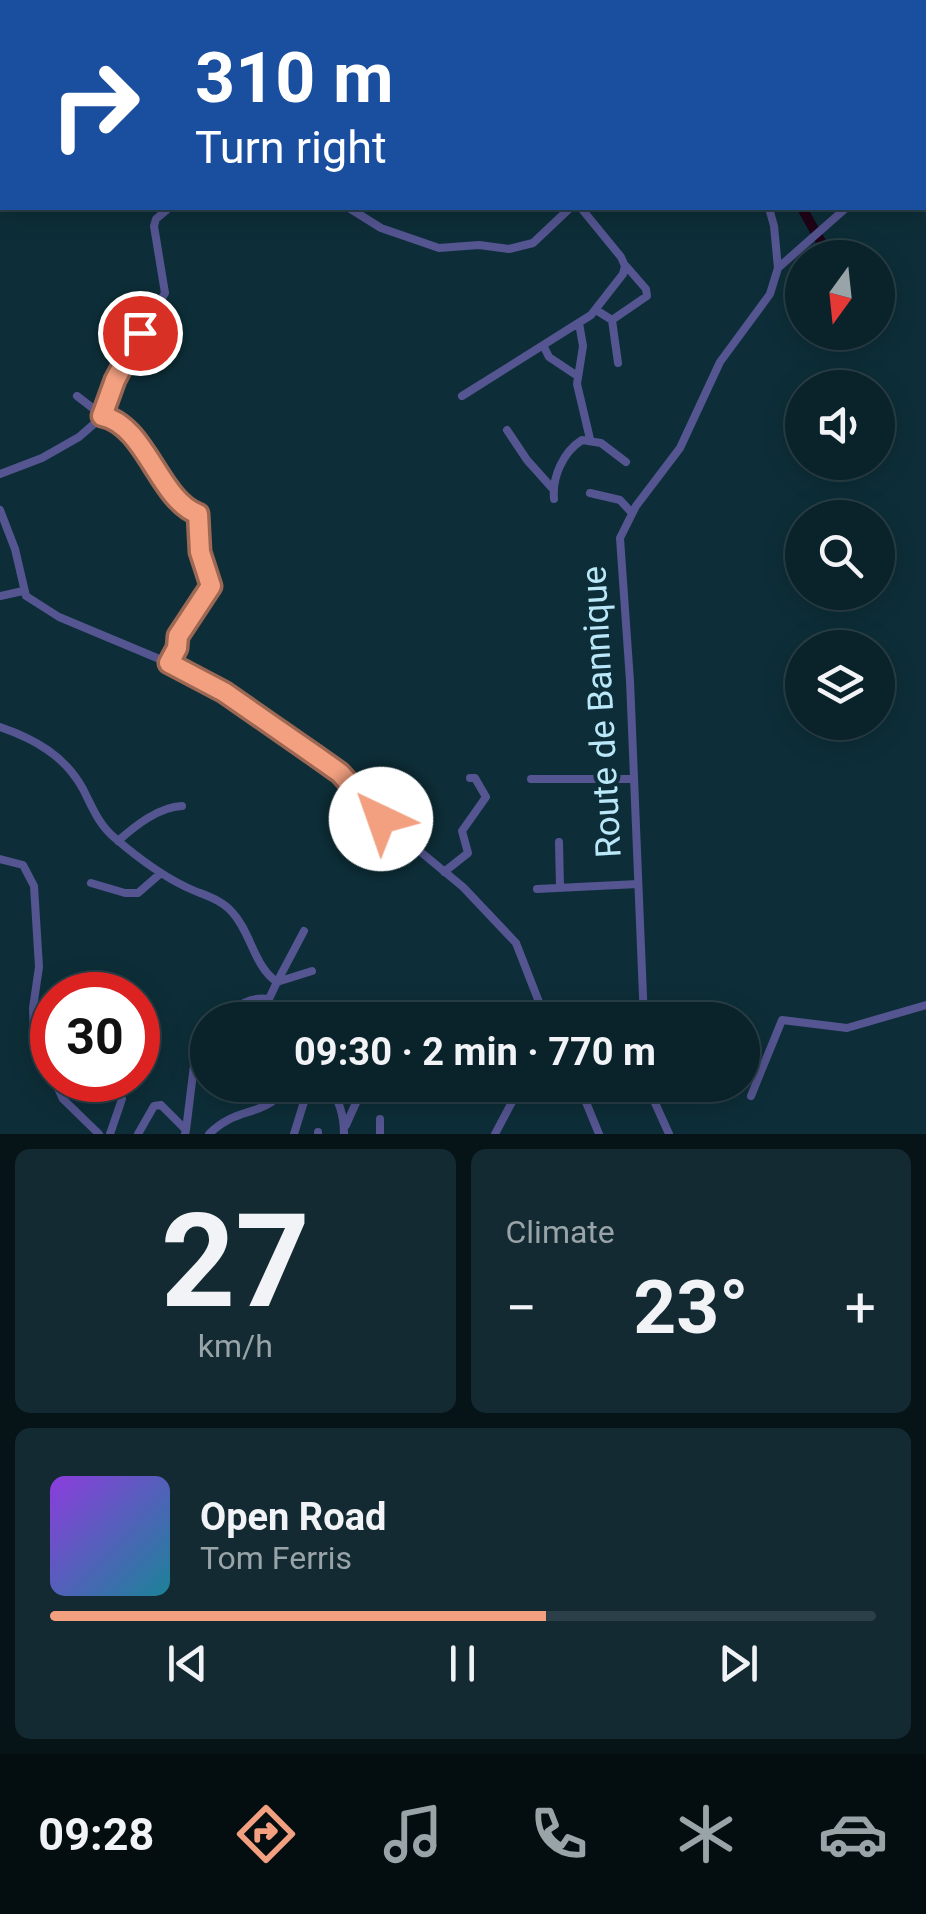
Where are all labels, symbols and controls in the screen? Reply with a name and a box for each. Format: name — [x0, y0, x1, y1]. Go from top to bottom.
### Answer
text: 310 m — [195, 37, 394, 119]
icon: right — [30, 40, 160, 170]
text: Turn right — [195, 121, 387, 174]
north arrow — [785, 240, 895, 350]
map controls — [785, 240, 895, 740]
pin — [98, 291, 183, 376]
icon: arrive — [113, 306, 168, 361]
button: sound — [785, 370, 895, 480]
button: search — [785, 500, 895, 610]
street label: Route de Bannique — [573, 565, 630, 859]
button: layers — [785, 630, 895, 740]
position arrow — [329, 767, 433, 871]
speed limit sign: 30 — [30, 972, 160, 1102]
text: 09:30 · 2 min · 770 m — [294, 1030, 656, 1074]
text: 27 — [161, 1185, 310, 1338]
text: Climate — [506, 1213, 615, 1251]
text: 23° — [633, 1263, 749, 1351]
text: − — [506, 1276, 537, 1340]
text: + — [845, 1276, 876, 1340]
text: km/h — [198, 1327, 273, 1365]
text: Open Road — [200, 1495, 386, 1539]
text: Tom Ferris — [200, 1539, 352, 1577]
icon: previous — [160, 1636, 215, 1691]
icon: pause — [435, 1636, 490, 1691]
icon: next — [711, 1636, 766, 1691]
icon: directions — [231, 1799, 301, 1869]
icon: music — [378, 1799, 448, 1869]
icon: phone — [524, 1799, 594, 1869]
icon: climate — [671, 1799, 741, 1869]
icon: car — [818, 1799, 888, 1869]
text: 09:28 — [38, 1808, 154, 1861]

